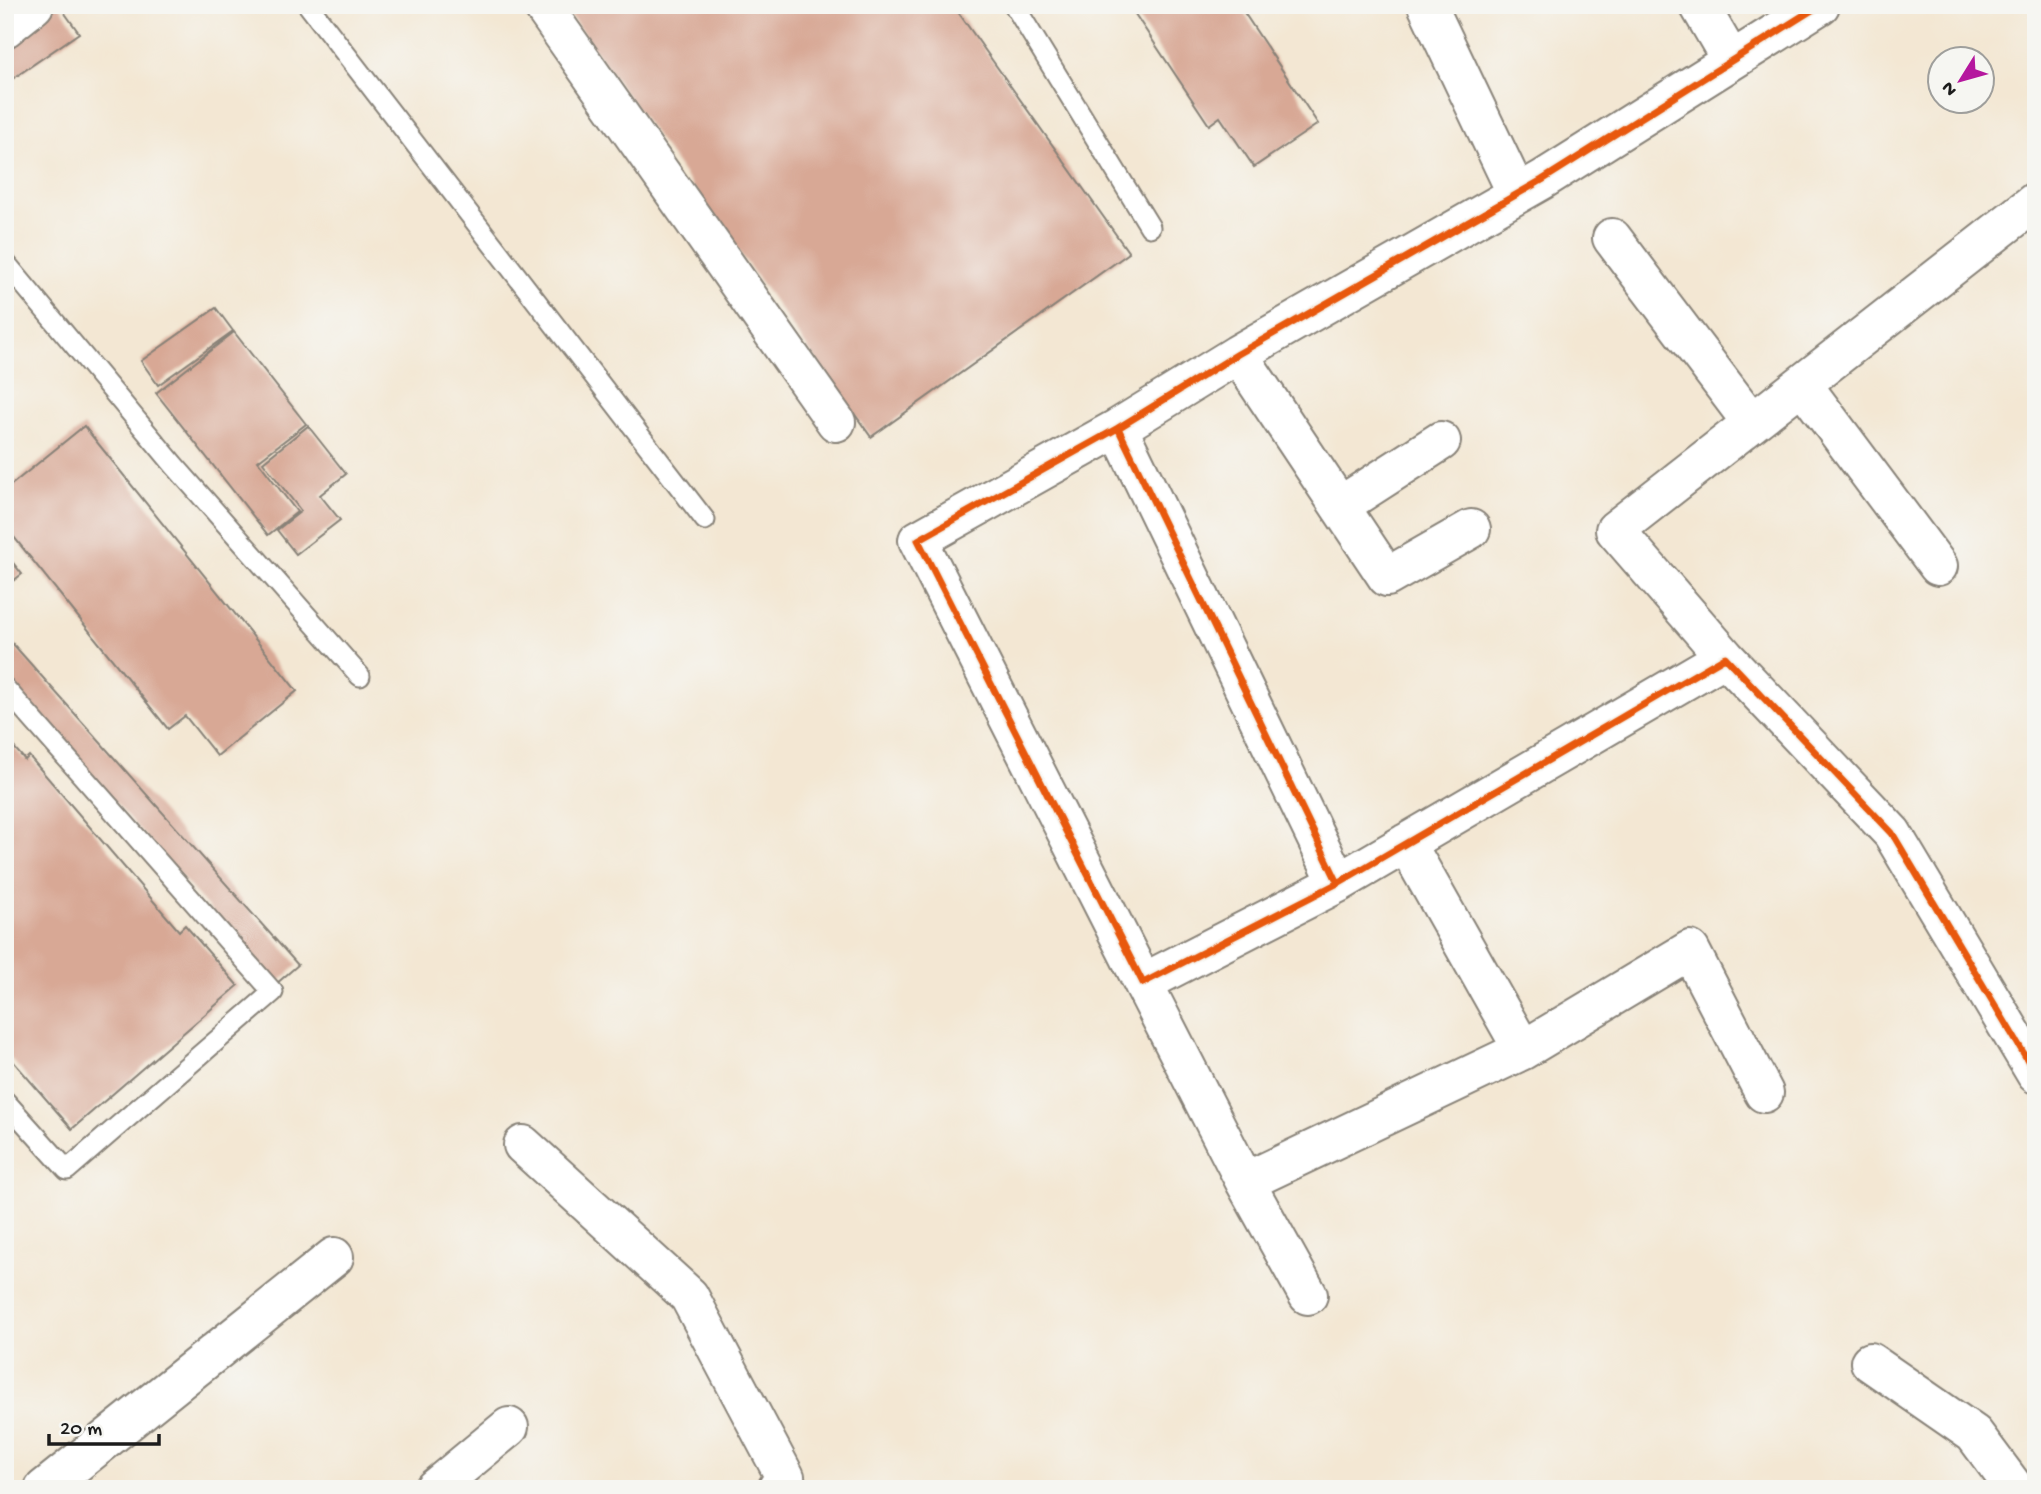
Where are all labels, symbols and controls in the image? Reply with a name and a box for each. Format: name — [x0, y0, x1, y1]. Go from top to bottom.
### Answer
north arrow — [1926, 46, 1996, 116]
text: N — [1937, 76, 1963, 100]
scale bar — [49, 1403, 159, 1447]
text: 20 m — [60, 1418, 102, 1443]

